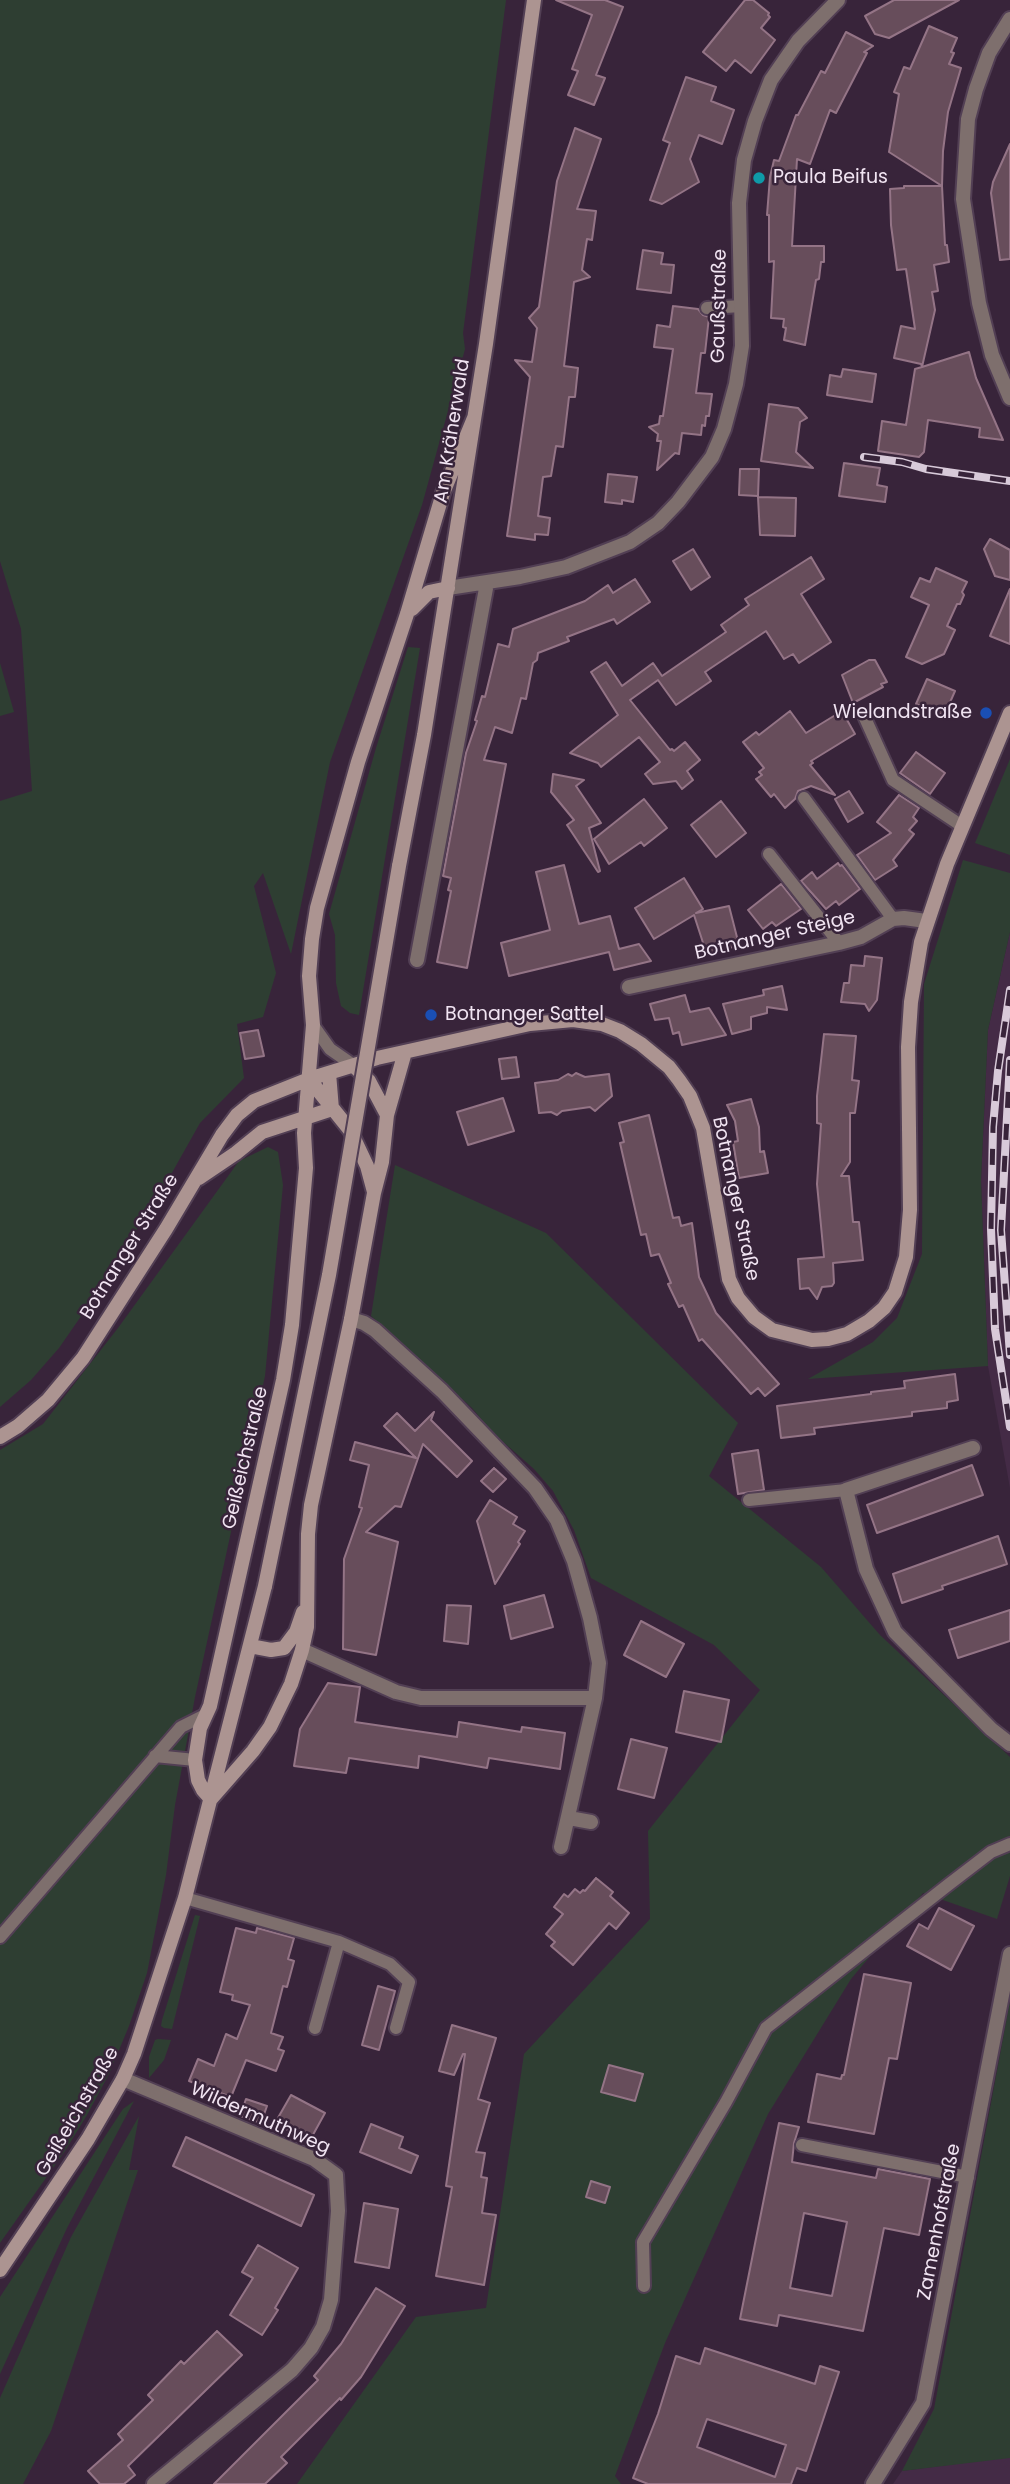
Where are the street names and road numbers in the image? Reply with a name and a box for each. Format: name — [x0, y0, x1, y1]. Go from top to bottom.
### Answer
street label: Gaußstraße — [708, 249, 732, 363]
street label: Am Kräherwald — [430, 357, 476, 505]
street label: Botnanger Steige — [693, 906, 857, 966]
street label: Botnanger Straße — [706, 1115, 764, 1283]
street label: Botnanger Straße — [76, 1170, 184, 1324]
street label: Geißeichstraße — [218, 1384, 274, 1532]
street label: Geißeichstraße — [32, 2043, 124, 2181]
street label: Wildermuthweg — [187, 2078, 333, 2160]
street label: Zamenhofstraße — [914, 2142, 966, 2302]

